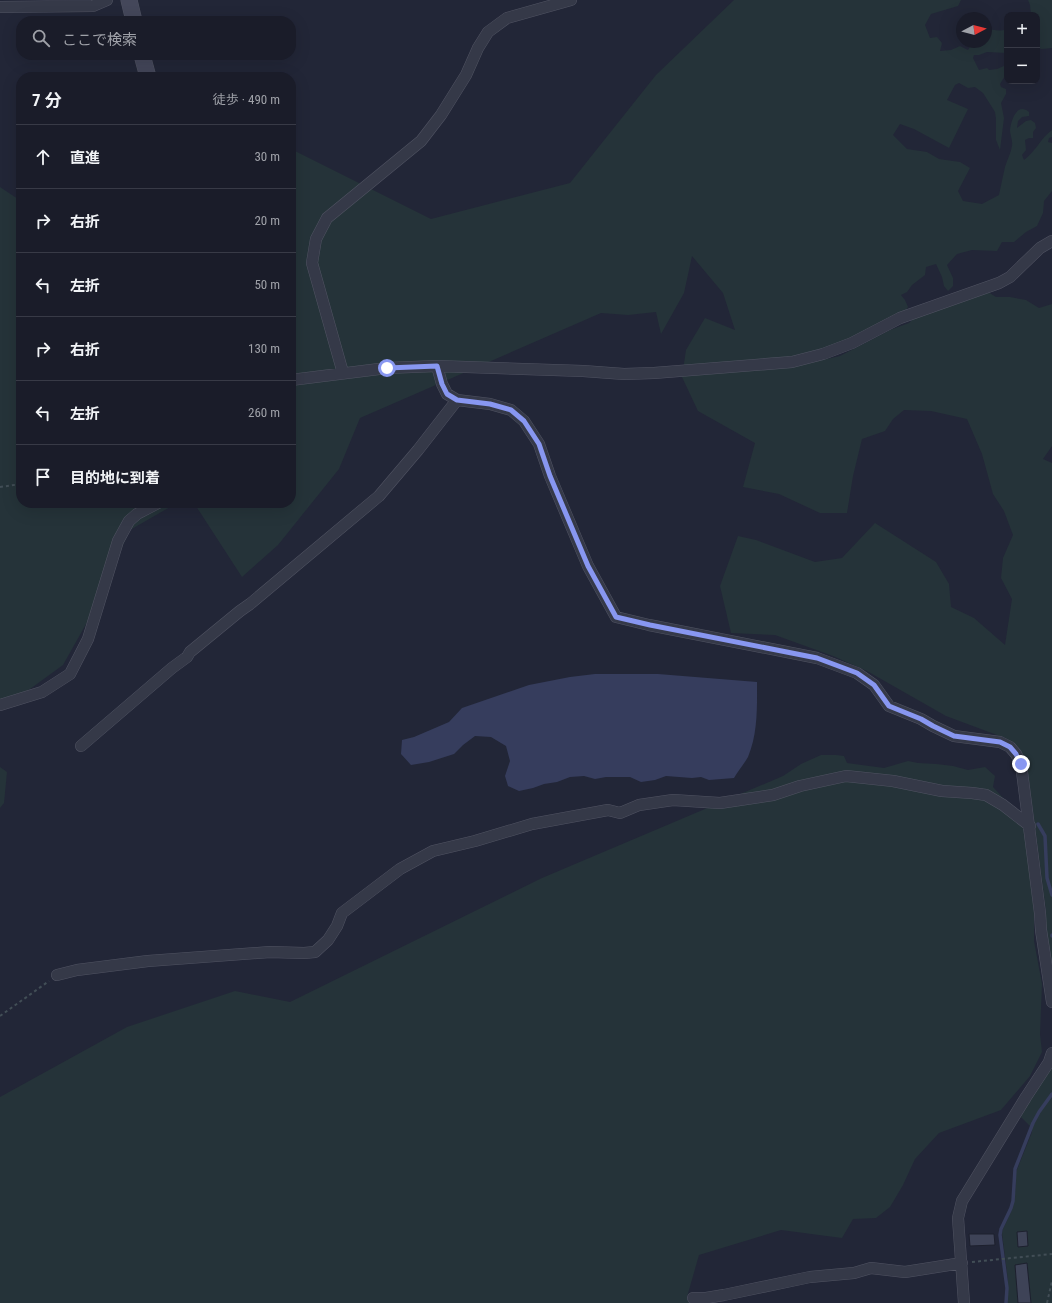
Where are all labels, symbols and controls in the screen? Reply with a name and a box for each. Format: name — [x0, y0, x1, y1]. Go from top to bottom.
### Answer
north arrow — [956, 12, 992, 48]
map controls — [1004, 12, 1040, 84]
button: + — [1004, 12, 1040, 48]
search box — [16, 16, 296, 60]
icon: search — [30, 27, 52, 49]
text: ここで検索 — [62, 31, 137, 49]
button: − — [1004, 48, 1040, 84]
text: 7 分 — [32, 90, 62, 110]
text: 徒歩 · 490 m — [213, 92, 280, 107]
icon: ahead — [32, 146, 54, 168]
text: 直進 — [70, 149, 100, 167]
text: 30 m — [254, 149, 280, 164]
icon: right — [32, 210, 54, 232]
text: 右折 — [70, 213, 100, 231]
text: 20 m — [254, 213, 280, 228]
icon: left — [32, 274, 54, 296]
text: 左折 — [70, 277, 100, 295]
text: 50 m — [254, 277, 280, 292]
icon: right — [32, 338, 54, 360]
text: 右折 — [70, 341, 100, 359]
text: 130 m — [248, 341, 280, 356]
route start — [378, 359, 396, 377]
icon: left — [32, 402, 54, 424]
text: 左折 — [70, 405, 100, 423]
text: 260 m — [248, 405, 280, 420]
icon: arrive — [32, 466, 54, 488]
text: 目的地に到着 — [70, 469, 160, 487]
route end — [1012, 755, 1030, 773]

